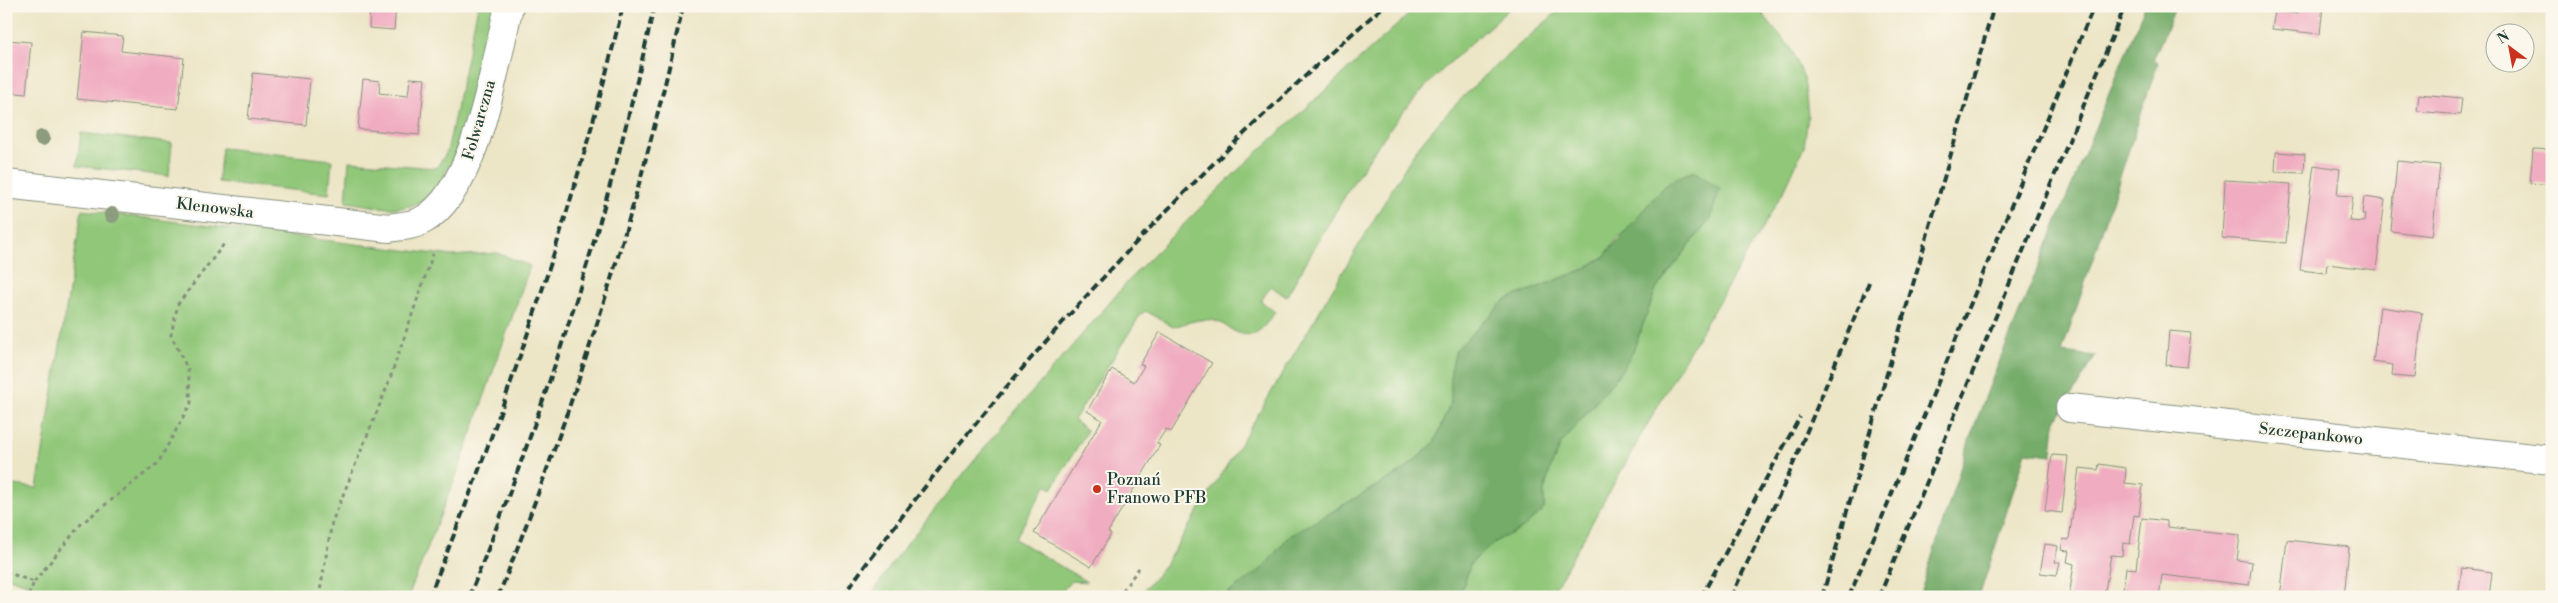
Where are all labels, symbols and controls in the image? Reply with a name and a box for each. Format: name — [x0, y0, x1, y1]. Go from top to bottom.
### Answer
north arrow — [2486, 22, 2536, 72]
text: N — [2494, 27, 2513, 48]
street label: Folwarczna — [458, 77, 500, 162]
street label: Klenowska — [175, 193, 256, 223]
street label: Szczepankowo — [2258, 419, 2364, 449]
place label: Poznań Franowo PFB — [1107, 470, 1206, 508]
marker: Poznań Franowo PFB — [1091, 483, 1103, 495]

